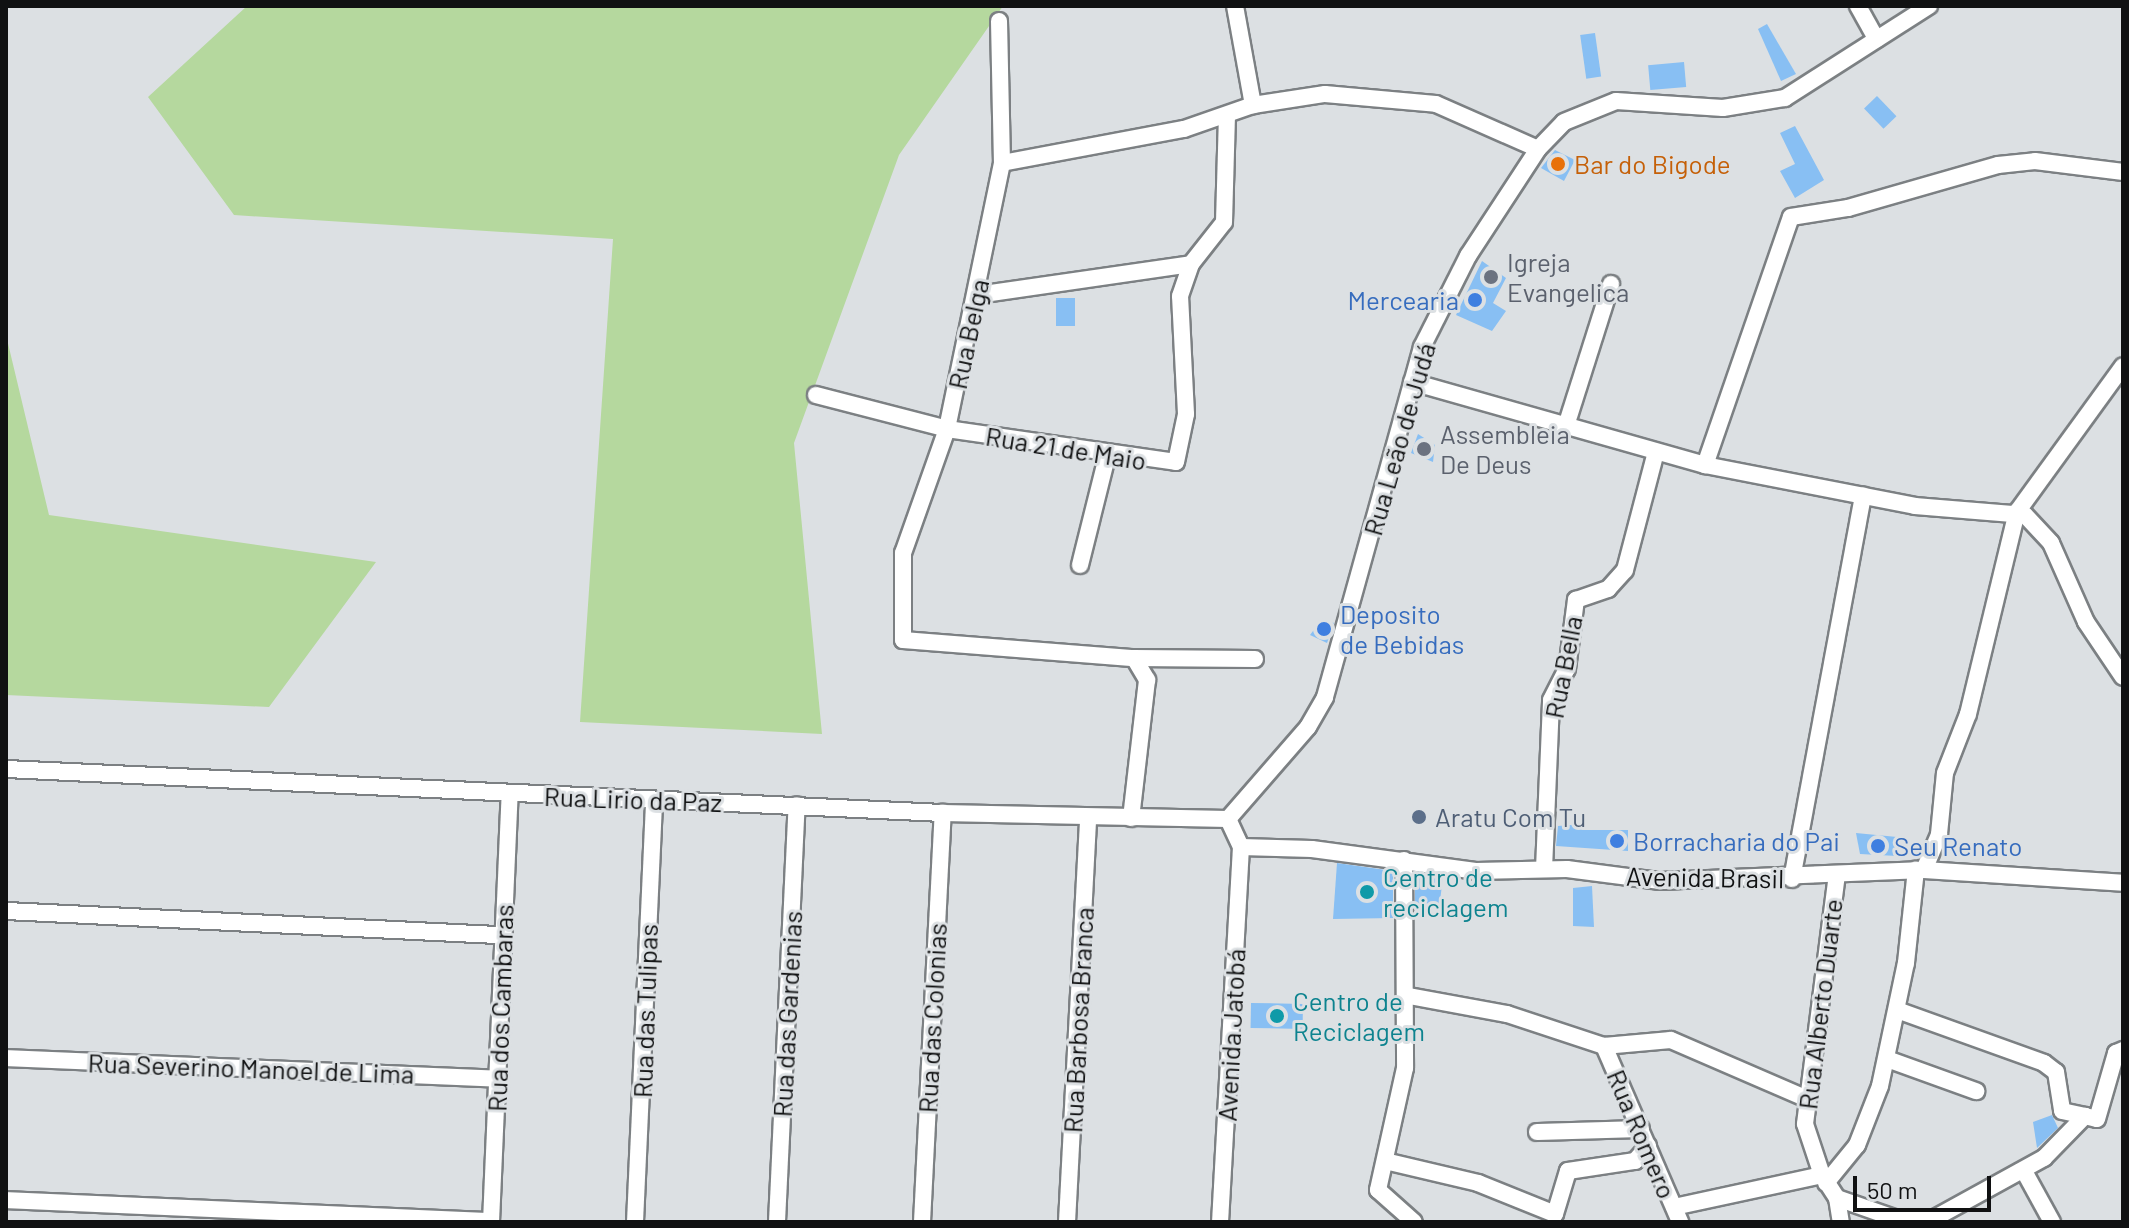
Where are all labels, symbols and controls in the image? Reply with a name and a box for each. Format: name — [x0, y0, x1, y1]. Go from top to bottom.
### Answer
place label: Bar do Bigode — [1574, 148, 1731, 180]
marker: Bar do Bigode — [1549, 155, 1567, 173]
place label: Igreja Evangelica — [1507, 246, 1629, 308]
marker: Igreja Evangelica — [1482, 268, 1500, 286]
street label: Rua Belga — [941, 276, 995, 392]
place label: Mercearia — [1347, 284, 1459, 316]
marker: Mercearia — [1466, 291, 1484, 309]
street label: Rua Leão de Judá — [1357, 339, 1441, 539]
place label: Assembleia De Deus — [1440, 418, 1570, 480]
street label: Rua 21 de Maio — [983, 420, 1149, 476]
marker: Assembleia De Deus — [1415, 440, 1433, 458]
place label: Deposito de Bebidas — [1340, 598, 1464, 660]
street label: Rua Bella — [1538, 613, 1588, 721]
marker: Deposito de Bebidas — [1315, 620, 1333, 638]
street label: Rua Lirio da Paz — [543, 780, 723, 818]
place label: Aratu Com Tu — [1435, 801, 1586, 833]
marker: Aratu Com Tu — [1410, 808, 1428, 826]
place label: Borracharia do Pai — [1633, 825, 1840, 857]
place label: Seu Renato — [1894, 830, 2022, 862]
marker: Borracharia do Pai — [1608, 832, 1626, 850]
marker: Seu Renato — [1869, 837, 1887, 855]
street label: Avenida Brasil — [1626, 860, 1784, 894]
place label: Centro de reciclagem — [1383, 861, 1508, 922]
marker: Centro de reciclagem — [1358, 883, 1376, 901]
street label: Rua Alberto Duarte — [1792, 897, 1848, 1111]
street label: Rua dos Cambaras — [481, 904, 519, 1112]
street label: Rua Barbosa Branca — [1057, 906, 1099, 1134]
street label: Rua das Gardenias — [766, 910, 808, 1118]
street label: Rua das Colonias — [911, 922, 953, 1114]
street label: Rua das Tulipas — [626, 924, 664, 1098]
street label: Avenida Jatobá — [1211, 948, 1251, 1122]
place label: Centro de Reciclagem — [1293, 985, 1425, 1046]
marker: Centro de Reciclagem — [1268, 1007, 1286, 1025]
street label: Rua Severino Manoel de Lima — [87, 1047, 415, 1089]
street label: Rua Romero — [1601, 1065, 1683, 1203]
scale bar — [1857, 1160, 1995, 1210]
text: 50 m — [1867, 1175, 1918, 1204]

